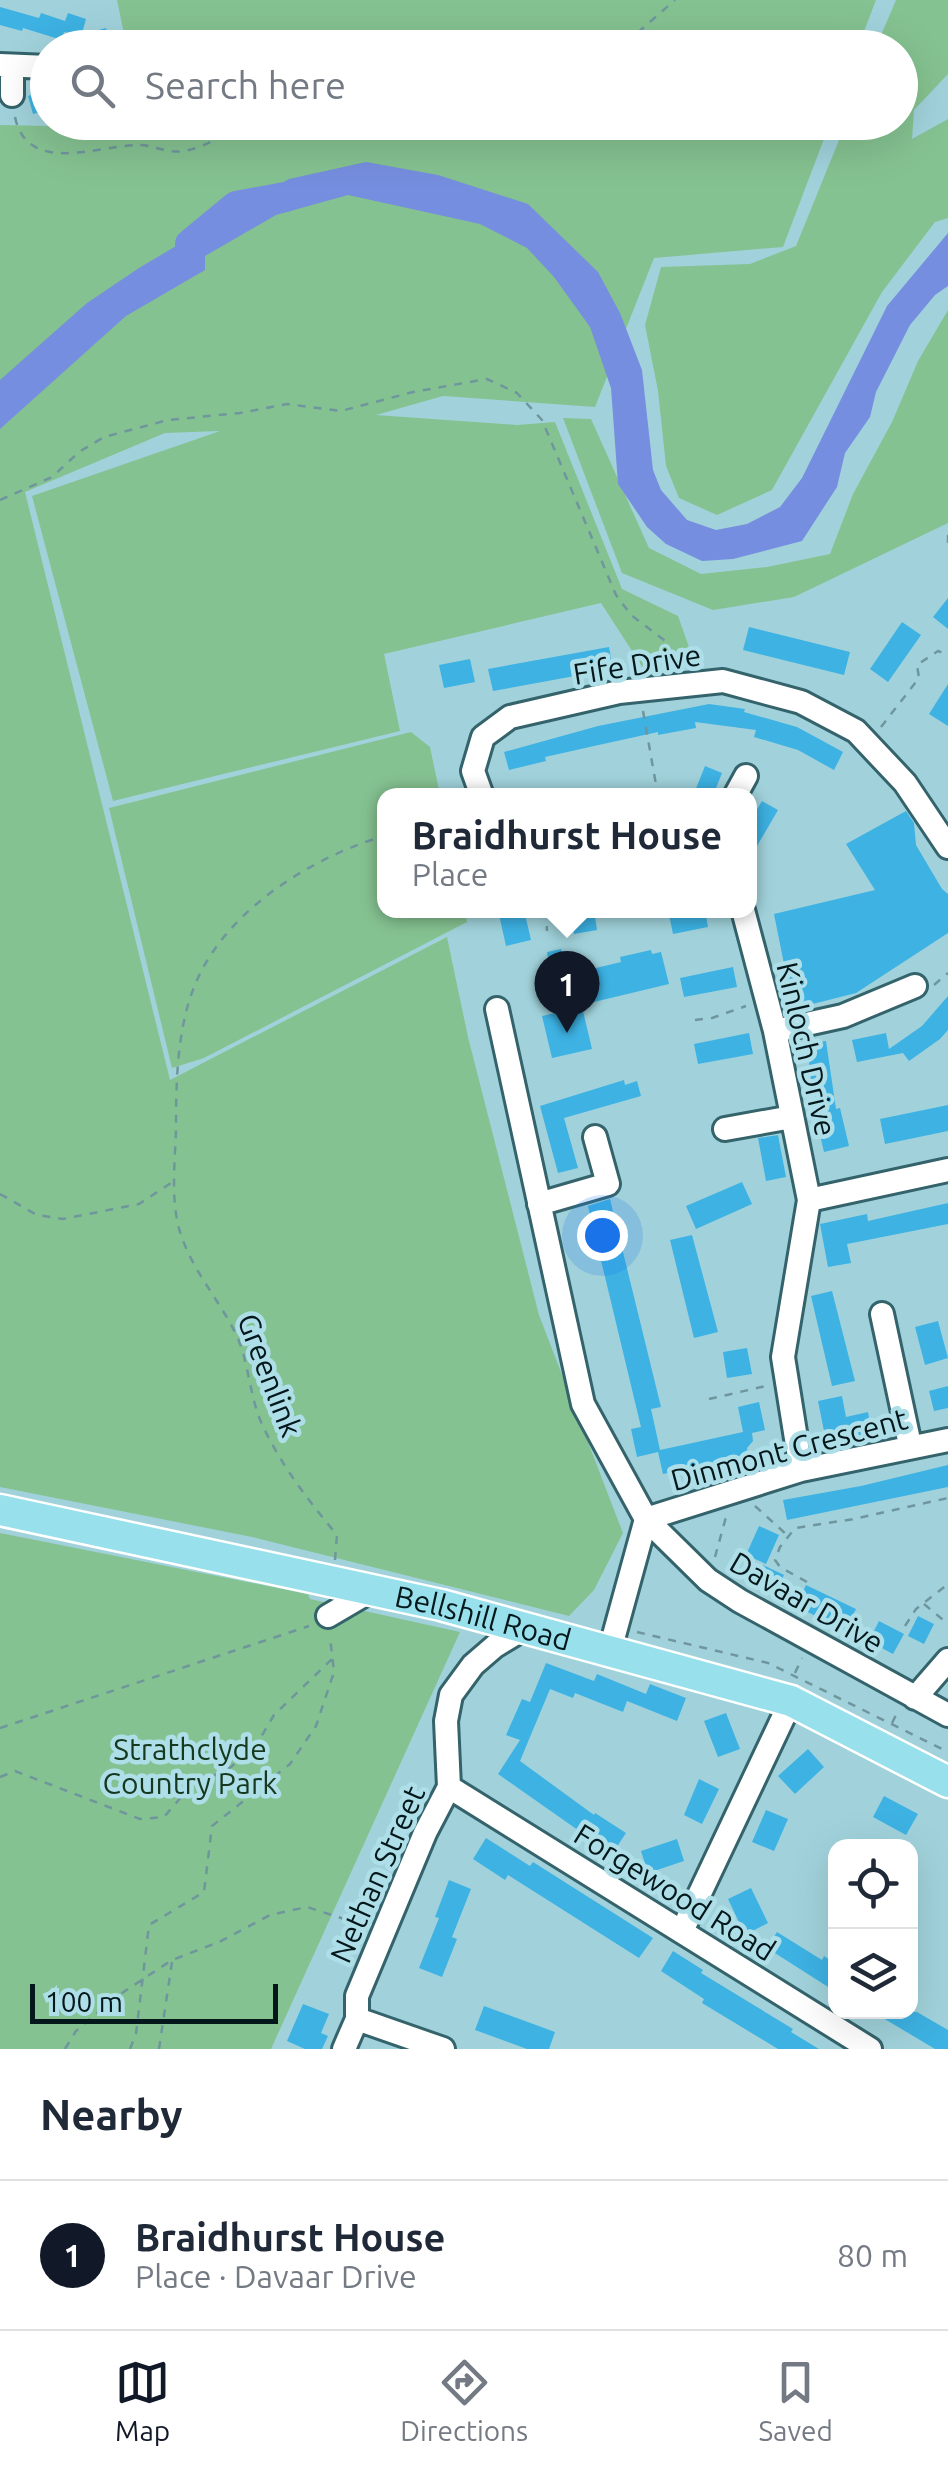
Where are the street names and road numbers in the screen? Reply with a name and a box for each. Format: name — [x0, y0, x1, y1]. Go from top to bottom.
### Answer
street label: Fife Drive — [571, 637, 703, 691]
street label: Kinloch Drive — [770, 959, 844, 1139]
street label: Greenlink — [231, 1309, 309, 1441]
street label: Dinmont Crescent — [667, 1401, 911, 1497]
street label: Davaar Drive — [724, 1544, 890, 1660]
street label: Bellshill Road — [392, 1579, 575, 1657]
street label: Nethan Street — [323, 1780, 431, 1968]
street label: Forgewood Road — [568, 1817, 782, 1967]

